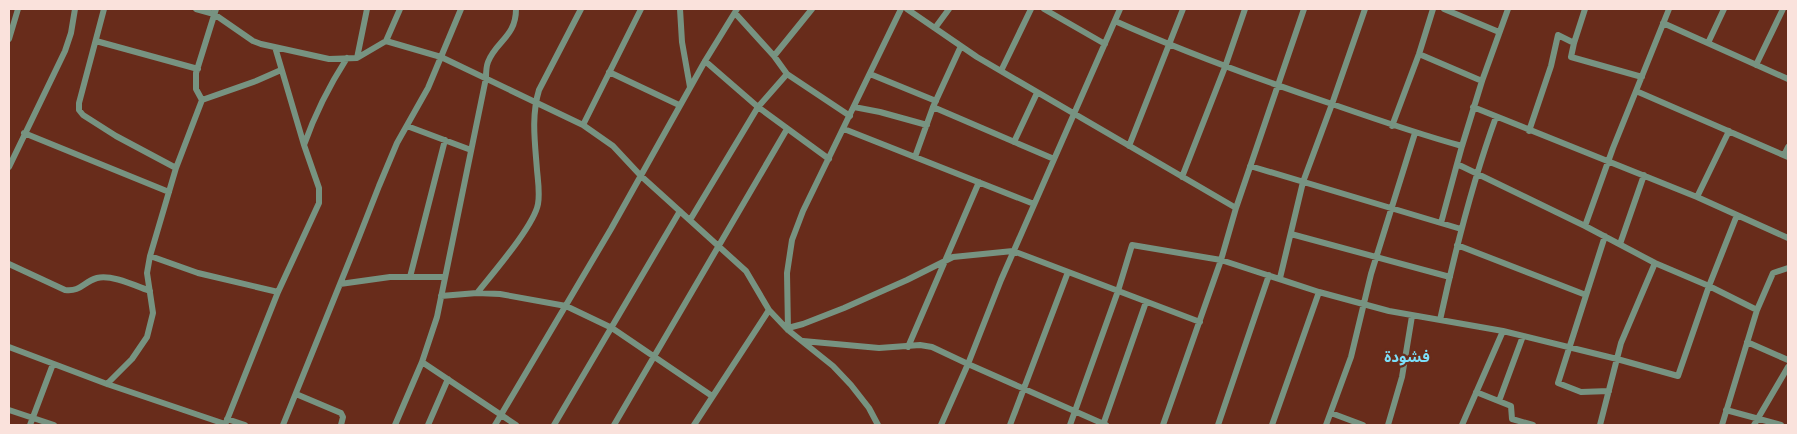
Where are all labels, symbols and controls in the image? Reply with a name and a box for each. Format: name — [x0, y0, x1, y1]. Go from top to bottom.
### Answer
district label: فشودة — [1384, 346, 1430, 366]

